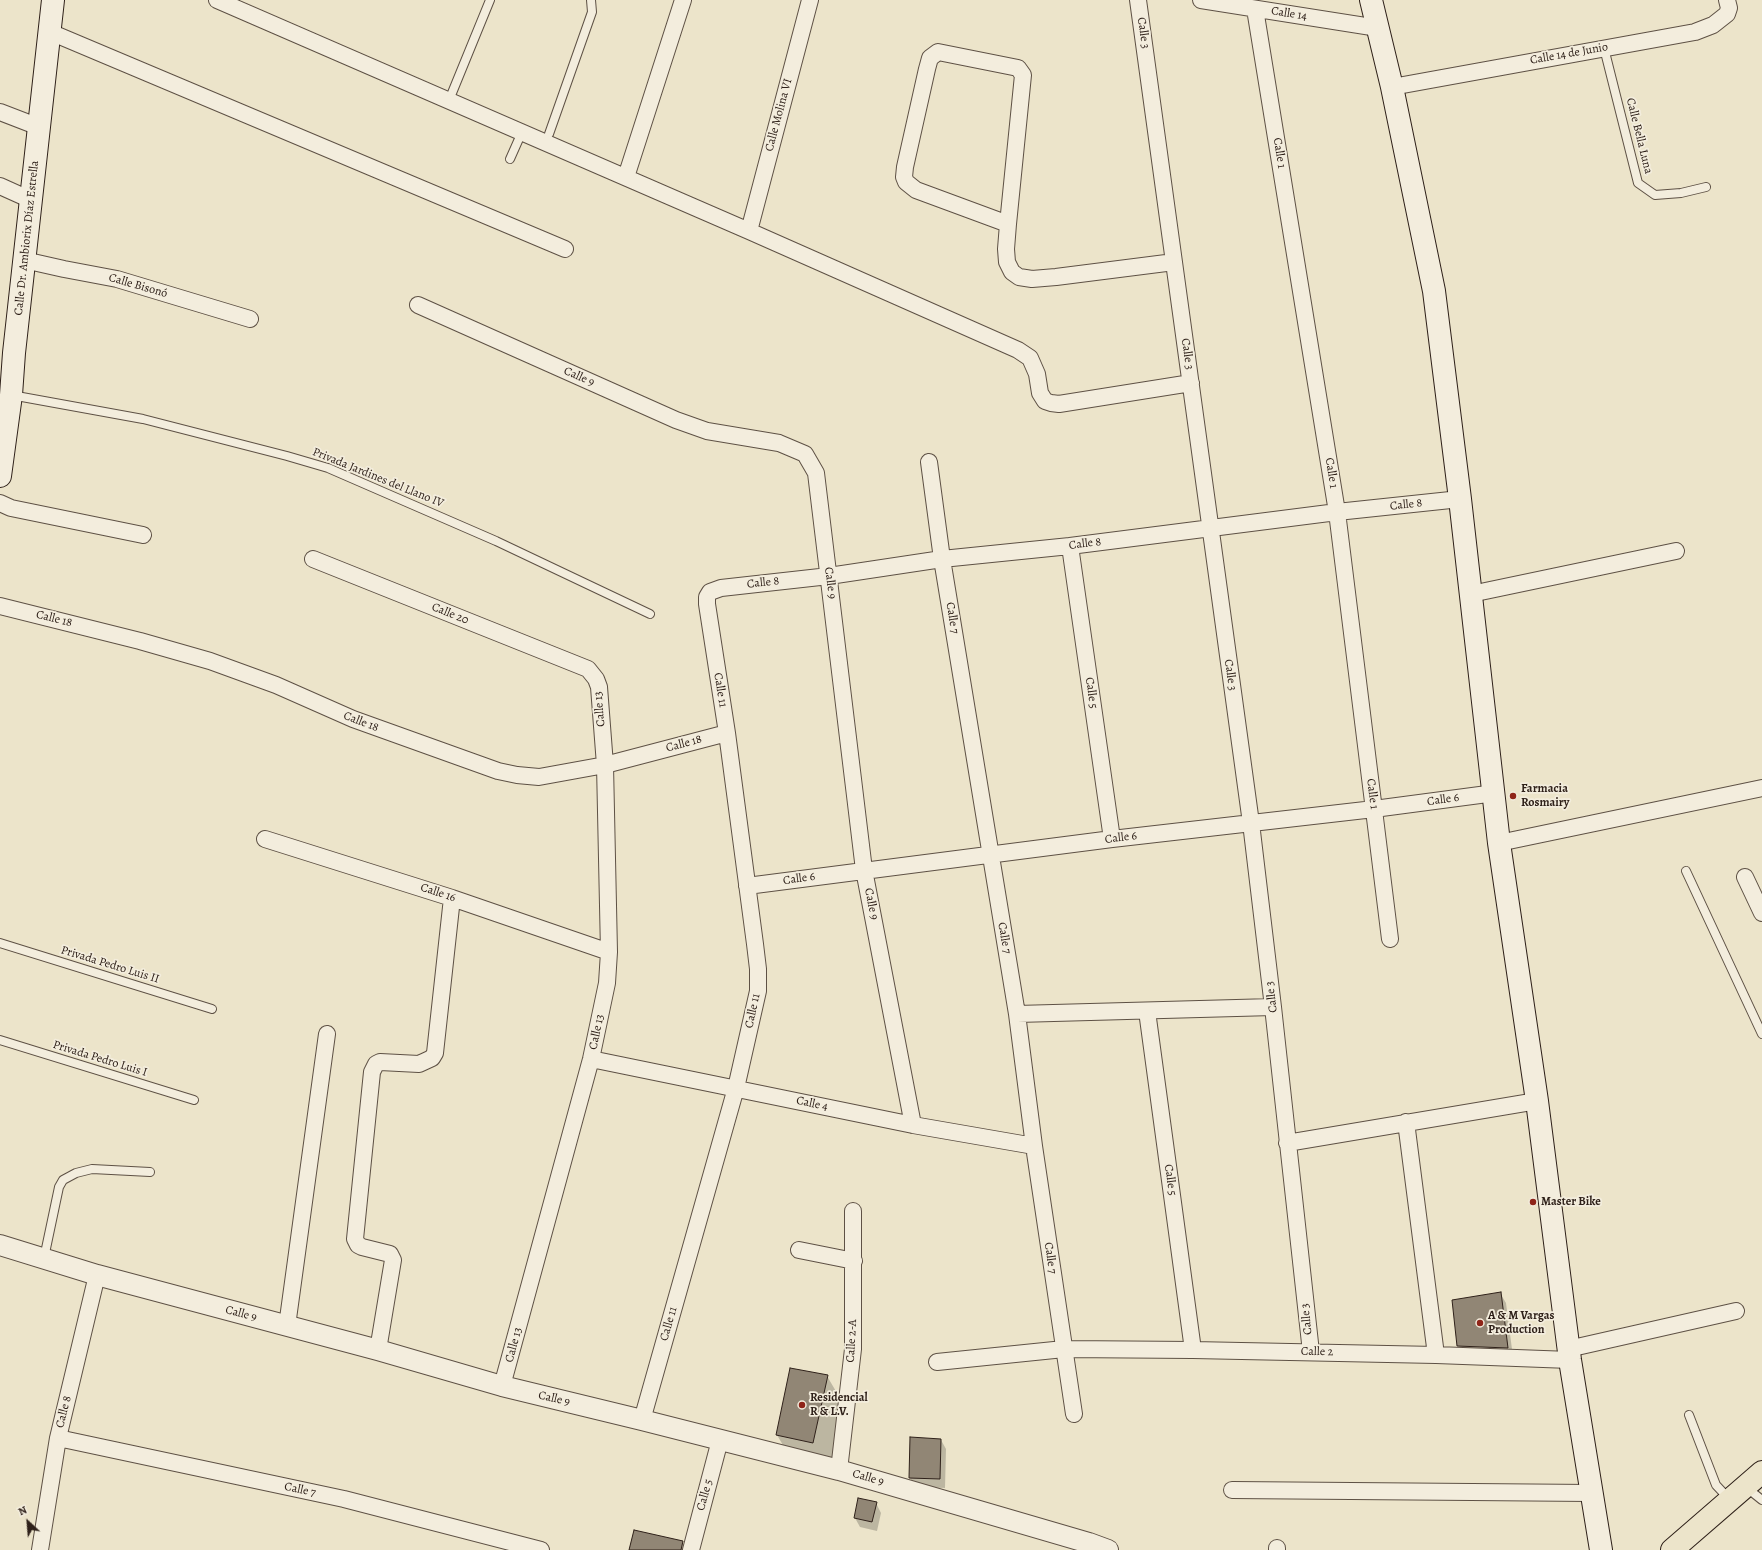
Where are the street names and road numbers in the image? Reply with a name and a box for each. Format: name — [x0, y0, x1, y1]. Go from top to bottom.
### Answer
street label: Calle 14 — [1270, 4, 1308, 24]
street label: Calle 3 — [1134, 16, 1152, 50]
street label: Calle 14 de Junio — [1529, 40, 1609, 68]
street label: Calle Molina VI — [762, 77, 796, 153]
street label: Calle Bella Luna — [1623, 97, 1655, 175]
street label: Calle 1 — [1269, 137, 1289, 169]
street label: Calle Dr. Ambiorix Díaz Estrella — [12, 160, 42, 316]
street label: Calle Bisonó — [107, 271, 169, 301]
street label: Calle 3 — [1178, 337, 1196, 371]
street label: Calle 9 — [561, 364, 597, 390]
street label: Privada Jardines del Llano IV — [310, 445, 446, 511]
street label: Calle 1 — [1321, 457, 1341, 489]
street label: Calle 8 — [1389, 496, 1423, 514]
street label: Calle 8 — [1068, 535, 1102, 553]
street label: Calle 9 — [821, 566, 839, 600]
street label: Calle 8 — [746, 574, 780, 592]
street label: Calle 20 — [429, 600, 471, 628]
street label: Calle 7 — [942, 601, 962, 635]
street label: Calle 18 — [34, 608, 74, 630]
street label: Calle 3 — [1221, 658, 1239, 692]
street label: Calle 11 — [710, 672, 730, 708]
street label: Calle 5 — [1082, 676, 1100, 710]
street label: Calle 13 — [591, 691, 609, 727]
street label: Calle 18 — [341, 709, 381, 735]
street label: Calle 18 — [664, 732, 704, 756]
street label: Calle 1 — [1363, 778, 1381, 810]
street label: Calle 6 — [1426, 791, 1460, 809]
street label: Calle 6 — [1104, 829, 1138, 847]
street label: Calle 6 — [782, 870, 816, 888]
street label: Calle 16 — [418, 881, 458, 905]
street label: Calle 9 — [861, 887, 881, 921]
street label: Calle 7 — [994, 921, 1014, 955]
street label: Privada Pedro Luis II — [59, 943, 161, 987]
street label: Calle 3 — [1263, 980, 1281, 1014]
street label: Calle 11 — [742, 992, 764, 1030]
street label: Calle 13 — [586, 1013, 608, 1051]
street label: Privada Pedro Luis I — [51, 1038, 149, 1080]
street label: Calle 4 — [795, 1094, 829, 1114]
street label: Calle 5 — [1161, 1163, 1179, 1197]
street label: Calle 7 — [1041, 1241, 1059, 1275]
street label: Calle 3 — [1298, 1302, 1316, 1336]
street label: Calle 9 — [224, 1303, 258, 1325]
street label: Calle 11 — [657, 1305, 681, 1343]
street label: Calle 2-A — [844, 1319, 860, 1363]
street label: Calle 13 — [502, 1326, 526, 1364]
street label: Calle 2 — [1301, 1345, 1333, 1359]
street label: Calle 9 — [537, 1388, 571, 1410]
street label: Calle 8 — [53, 1394, 75, 1430]
street label: Calle 9 — [851, 1467, 885, 1489]
street label: Calle 5 — [694, 1478, 716, 1512]
street label: Calle 7 — [283, 1480, 317, 1500]

